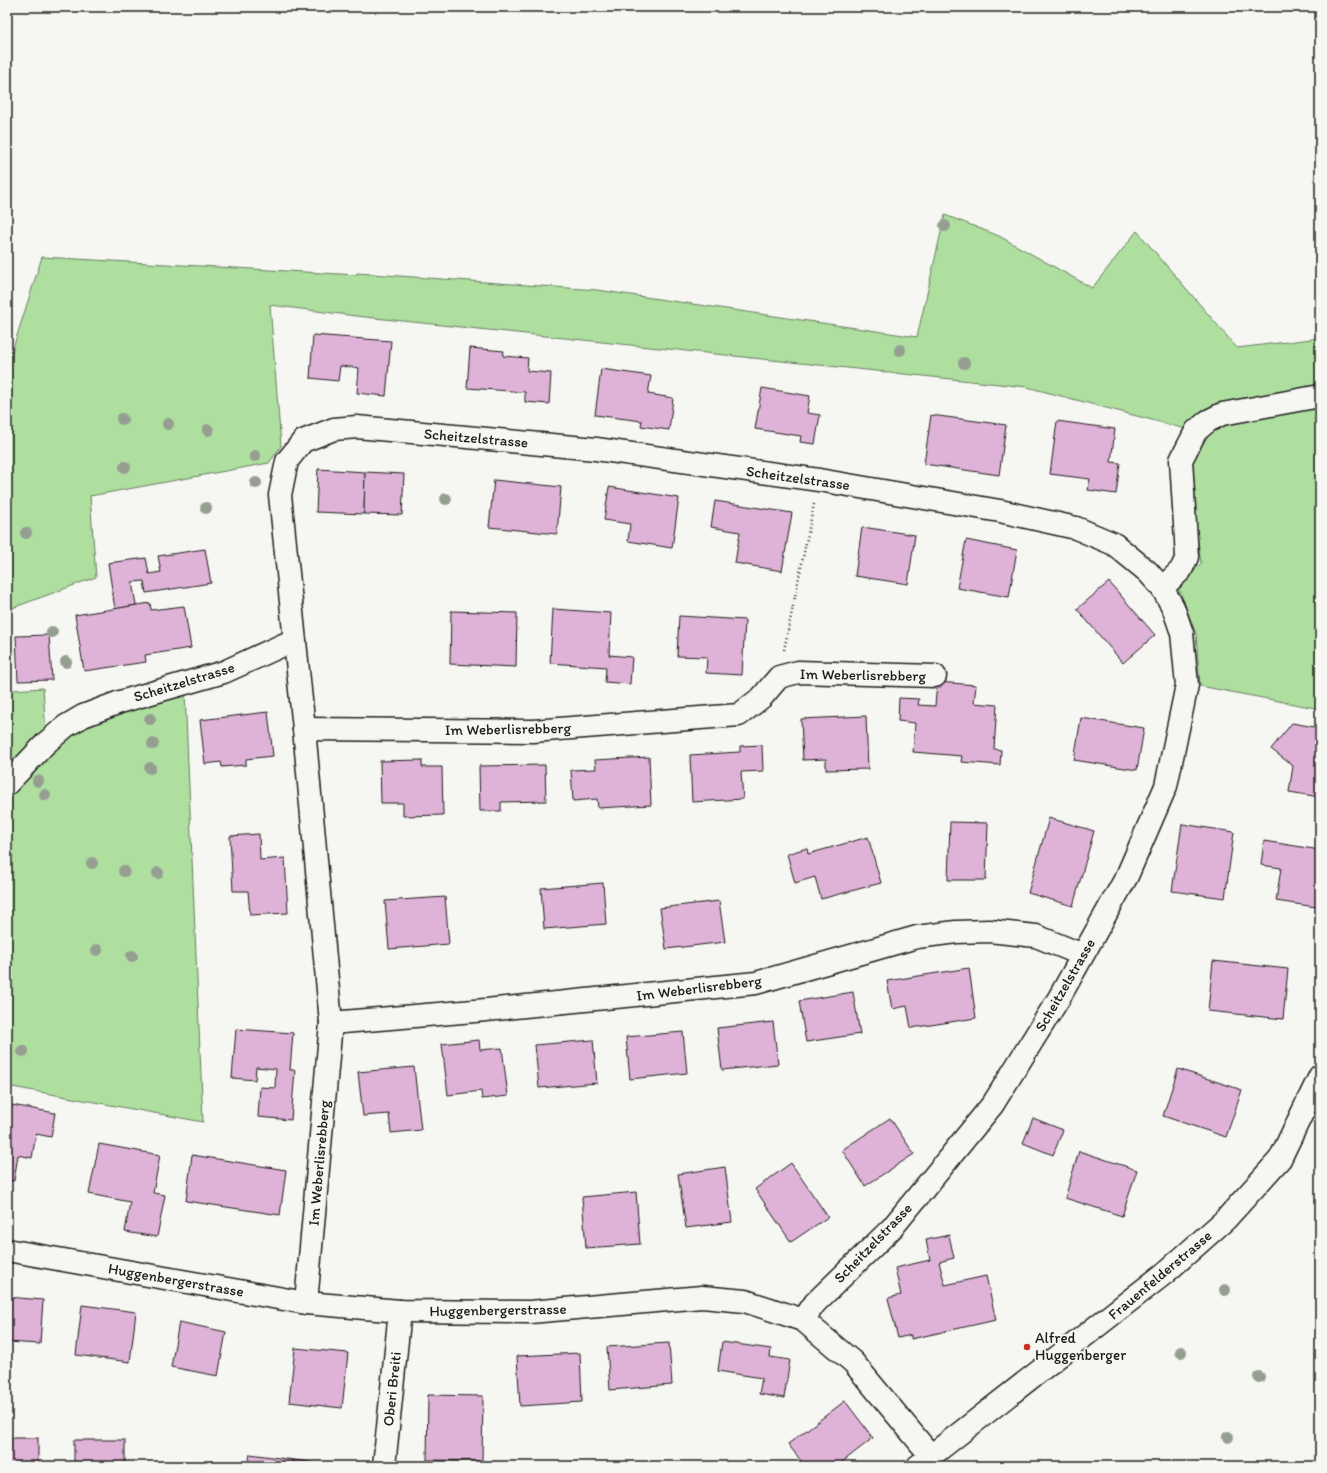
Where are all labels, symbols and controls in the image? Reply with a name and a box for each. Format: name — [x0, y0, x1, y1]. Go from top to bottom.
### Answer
street label: Scheitzelstrasse — [423, 424, 529, 452]
street label: Scheitzelstrasse — [745, 462, 851, 494]
street label: Scheitzelstrasse — [131, 658, 237, 706]
street label: Im Weberlisrebberg — [800, 665, 927, 685]
street label: Im Weberlisrebberg — [445, 719, 572, 739]
street label: Scheitzelstrasse — [1031, 935, 1099, 1035]
street label: Im Weberlisrebberg — [635, 971, 763, 1005]
street label: Im Weberlisrebberg — [305, 1099, 333, 1227]
street label: Scheitzelstrasse — [830, 1199, 916, 1287]
street label: Frauenfelderstrasse — [1105, 1226, 1215, 1324]
street label: Huggenbergerstrasse — [107, 1259, 245, 1301]
street label: Huggenbergerstrasse — [429, 1300, 567, 1320]
place label: Alfred Huggenberger — [1035, 1329, 1126, 1364]
marker: Alfred Huggenberger — [1022, 1342, 1032, 1352]
street label: Oberi Breiti — [379, 1351, 405, 1427]

